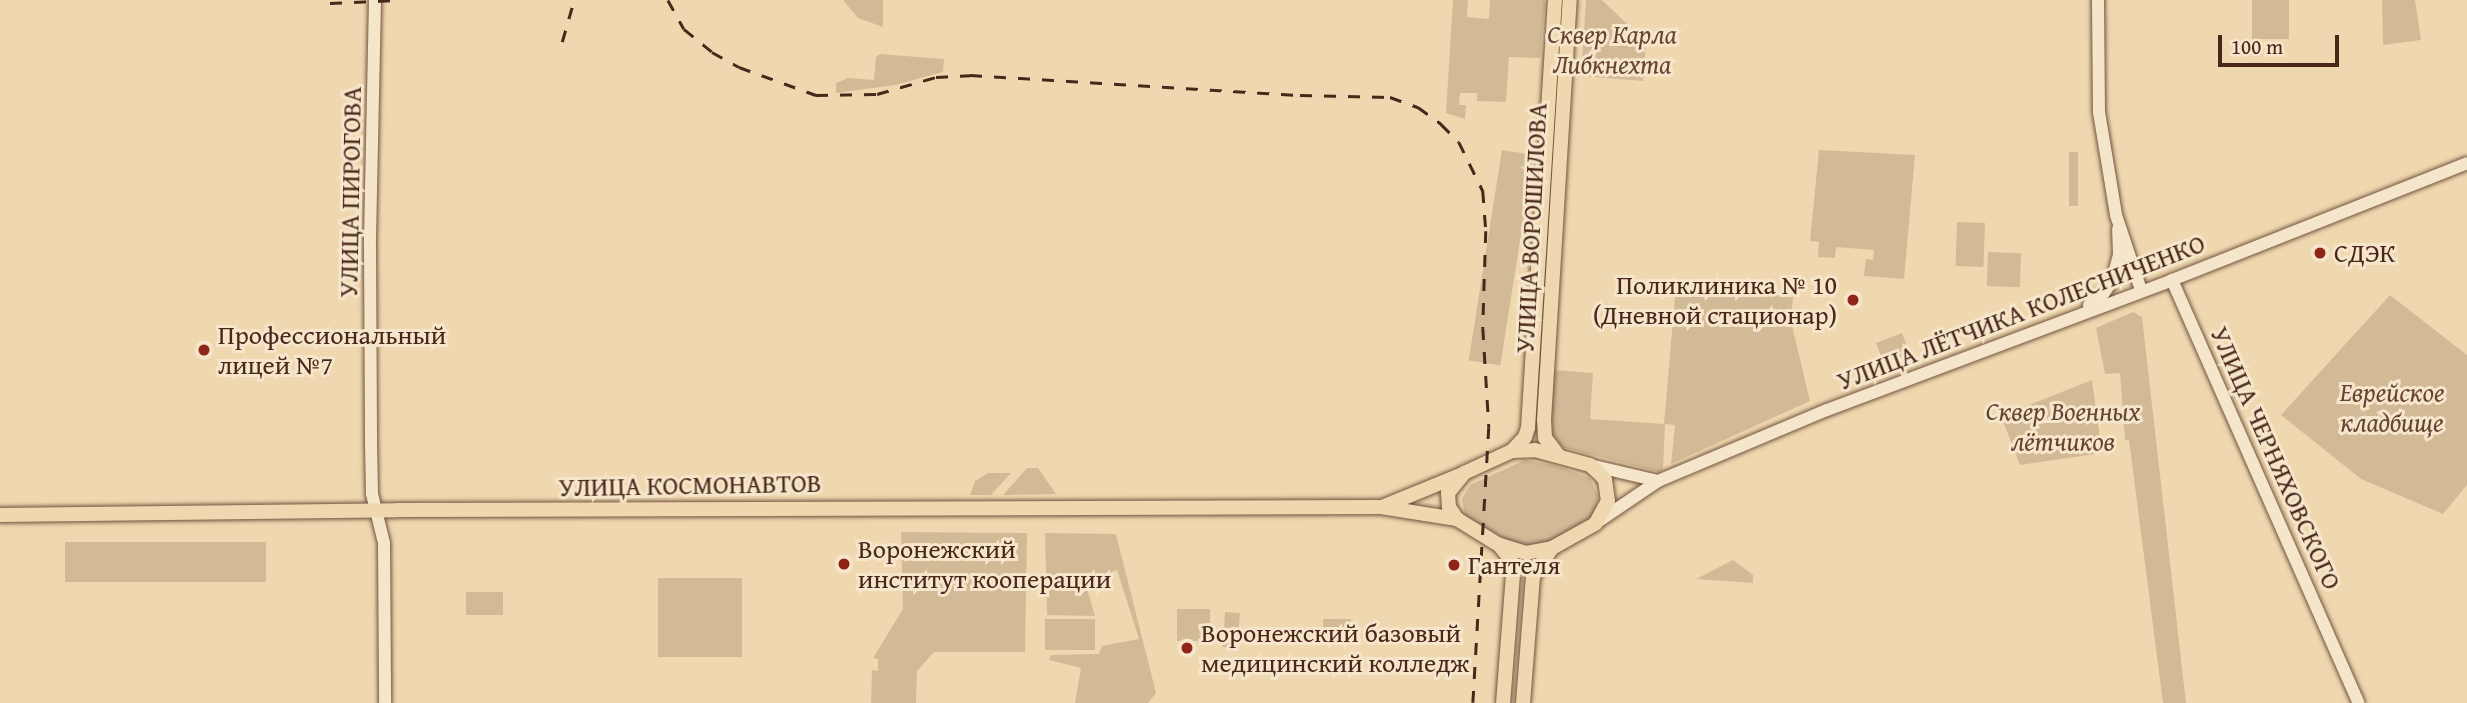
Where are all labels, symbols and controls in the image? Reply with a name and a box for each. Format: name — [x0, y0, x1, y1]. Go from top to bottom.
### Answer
park label: Сквер Карла Либкнехта — [1547, 18, 1677, 80]
scale bar — [2222, 21, 2343, 65]
text: 100 m — [2231, 31, 2283, 62]
street label: УЛИЦА ПИРОГОВА — [333, 86, 367, 298]
street label: УЛИЦА ВОРОШИЛОВА — [1509, 102, 1553, 354]
street label: УЛИЦА ЛЁТЧИКА КОЛЕСНИЧЕНКО — [1833, 227, 2209, 397]
place label: СДЭК — [2334, 237, 2396, 269]
marker: СДЭК — [2312, 245, 2328, 261]
place label: Поликлиника № 10 (Дневной стационар) — [1593, 269, 1837, 330]
marker: Поликлиника № 10 (Дневной стационар) — [1843, 290, 1863, 310]
place label: Профессиональный лицей №7 — [218, 319, 446, 380]
street label: УЛИЦА ЧЕРНЯХОВСКОГО — [2204, 322, 2348, 594]
marker: Профессиональный лицей №7 — [196, 342, 212, 358]
park label: Еврейское кладбище — [2340, 376, 2444, 438]
park label: Сквер Военных лётчиков — [1986, 395, 2140, 457]
street label: УЛИЦА КОСМОНАВТОВ — [558, 467, 822, 503]
place label: Воронежский институт кооперации — [858, 533, 1111, 594]
place label: Гантеля — [1468, 549, 1560, 581]
marker: Воронежский институт кооперации — [836, 556, 852, 572]
marker: Гантеля — [1446, 557, 1462, 573]
place label: Воронежский базовый медицинский колледж — [1201, 617, 1469, 678]
marker: Воронежский базовый медицинский колледж — [1179, 640, 1195, 656]

